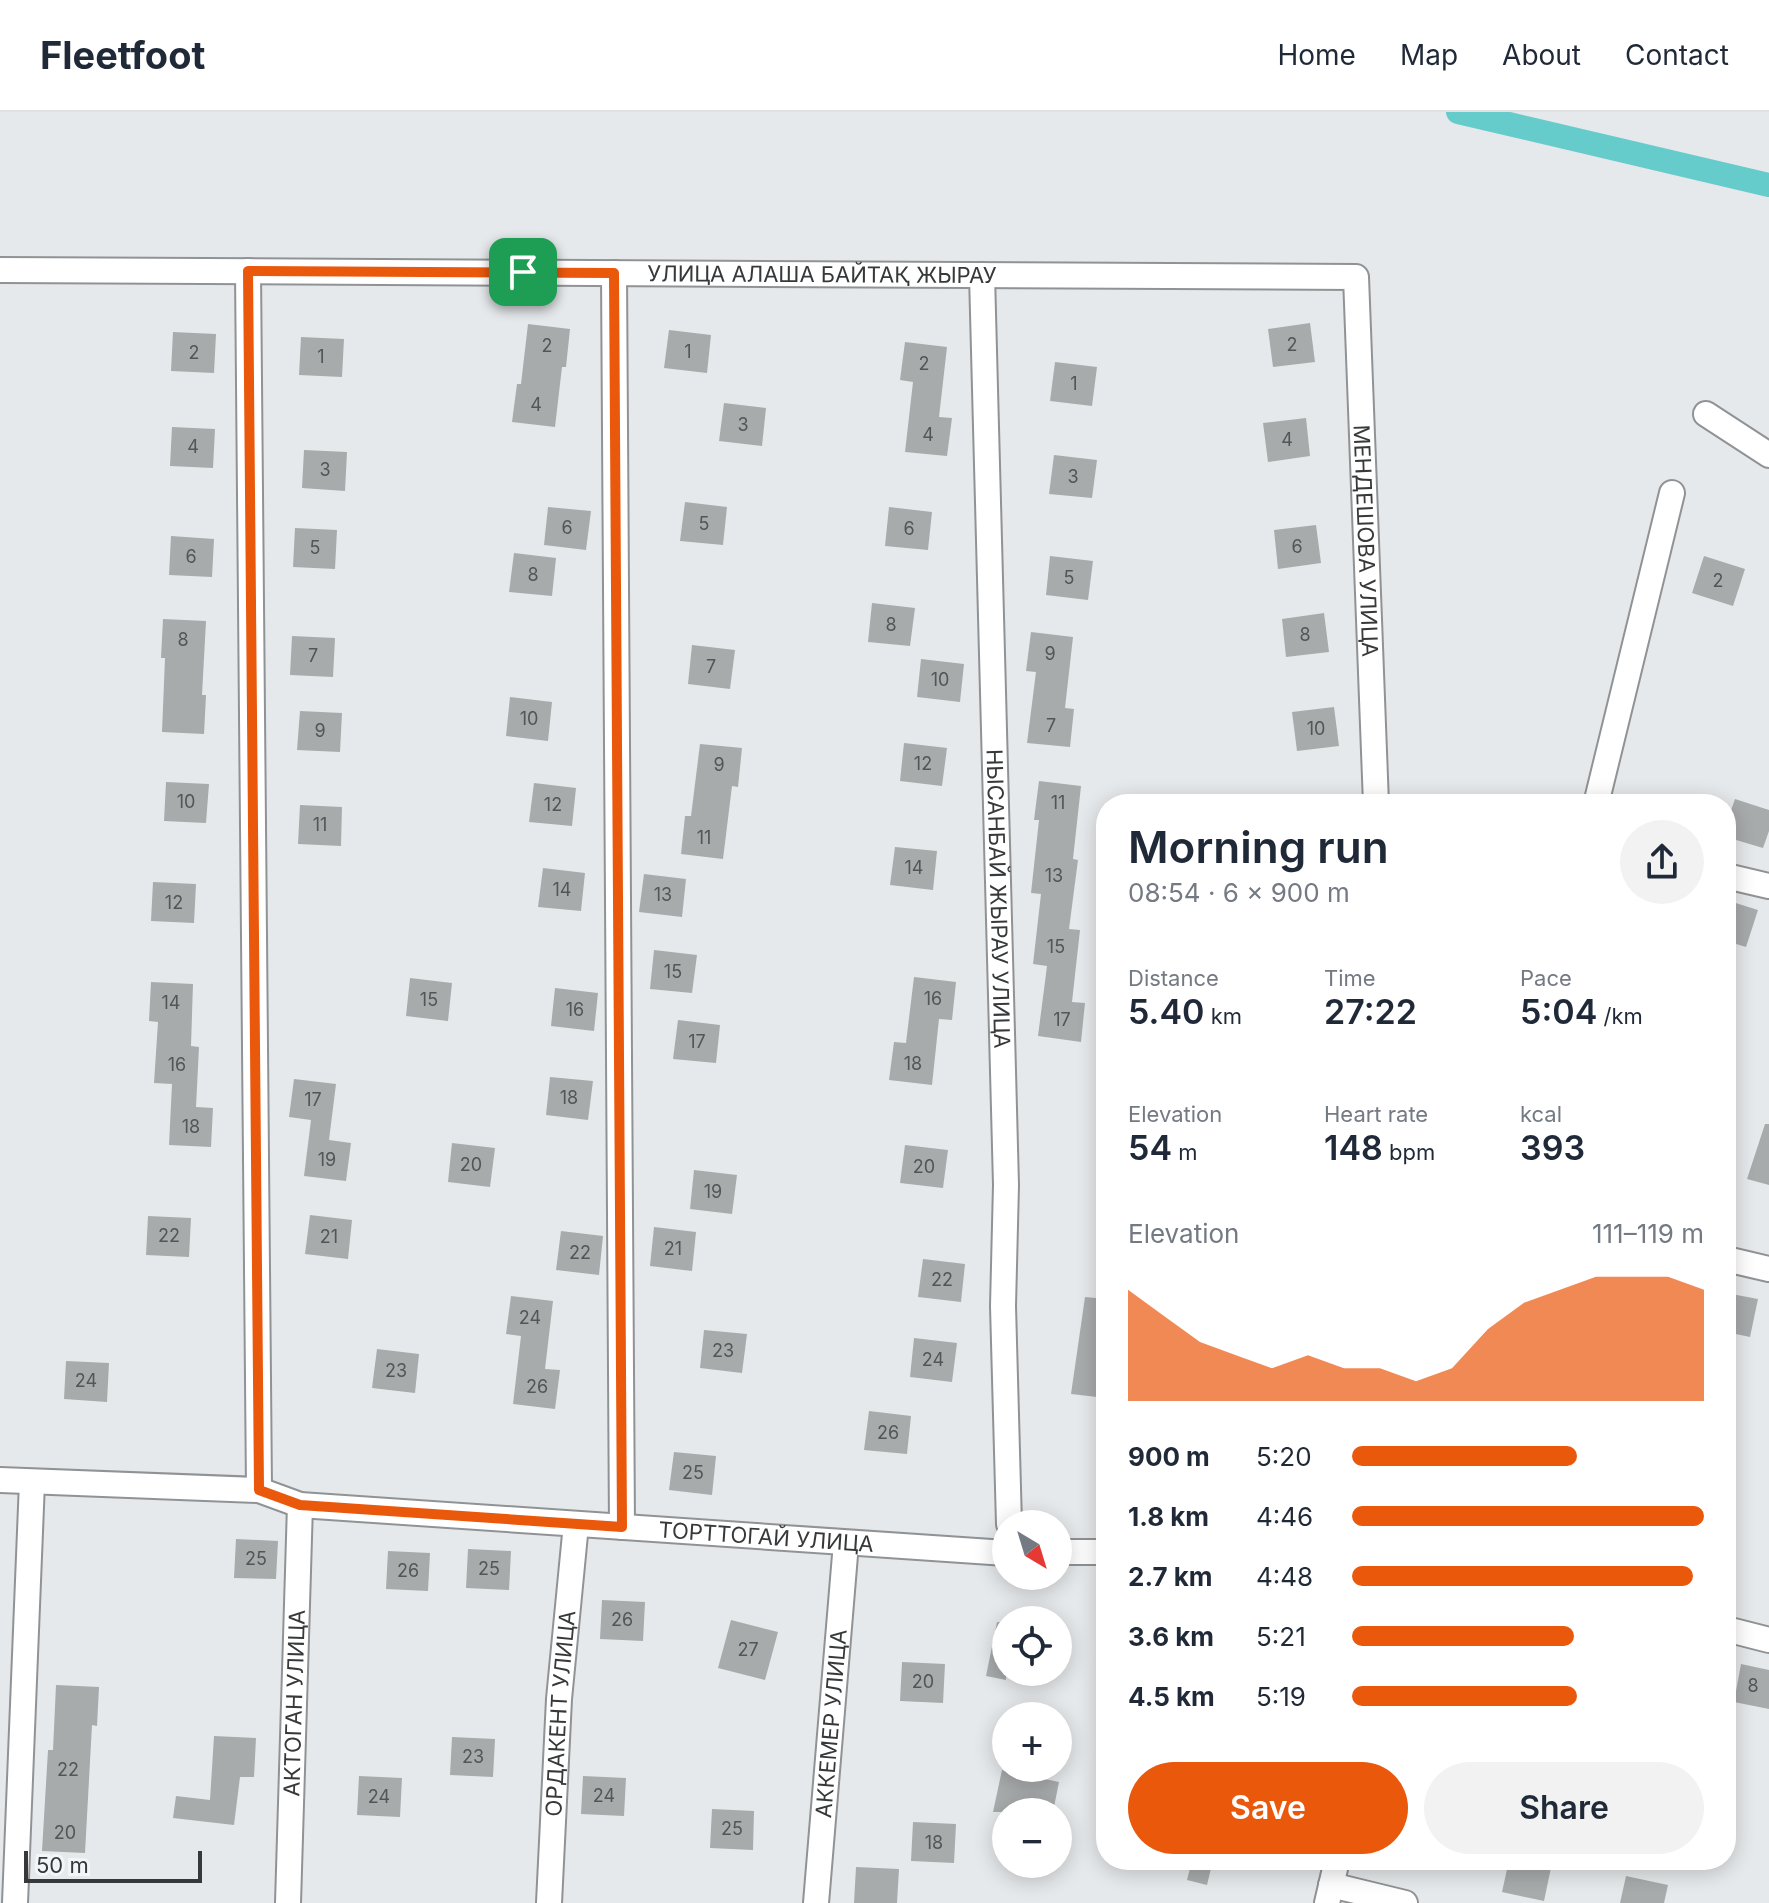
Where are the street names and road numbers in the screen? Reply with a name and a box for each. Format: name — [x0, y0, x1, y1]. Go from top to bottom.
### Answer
street label: УЛИЦА АЛАША БАЙТАҚ ЖЫРАУ — [647, 260, 997, 288]
street label: МЕНДЕШОВА УЛИЦА — [1349, 424, 1383, 657]
street label: НЫСАНБАЙ ЖЫРАУ УЛИЦА — [982, 749, 1015, 1049]
street label: ТОРТТОГАЙ УЛИЦА — [658, 1516, 875, 1557]
street label: АКТОГАН УЛИЦА — [278, 1609, 310, 1797]
street label: ОРДАКЕНТ УЛИЦА — [540, 1609, 581, 1817]
street label: АККЕМЕР УЛИЦА — [810, 1628, 852, 1819]

